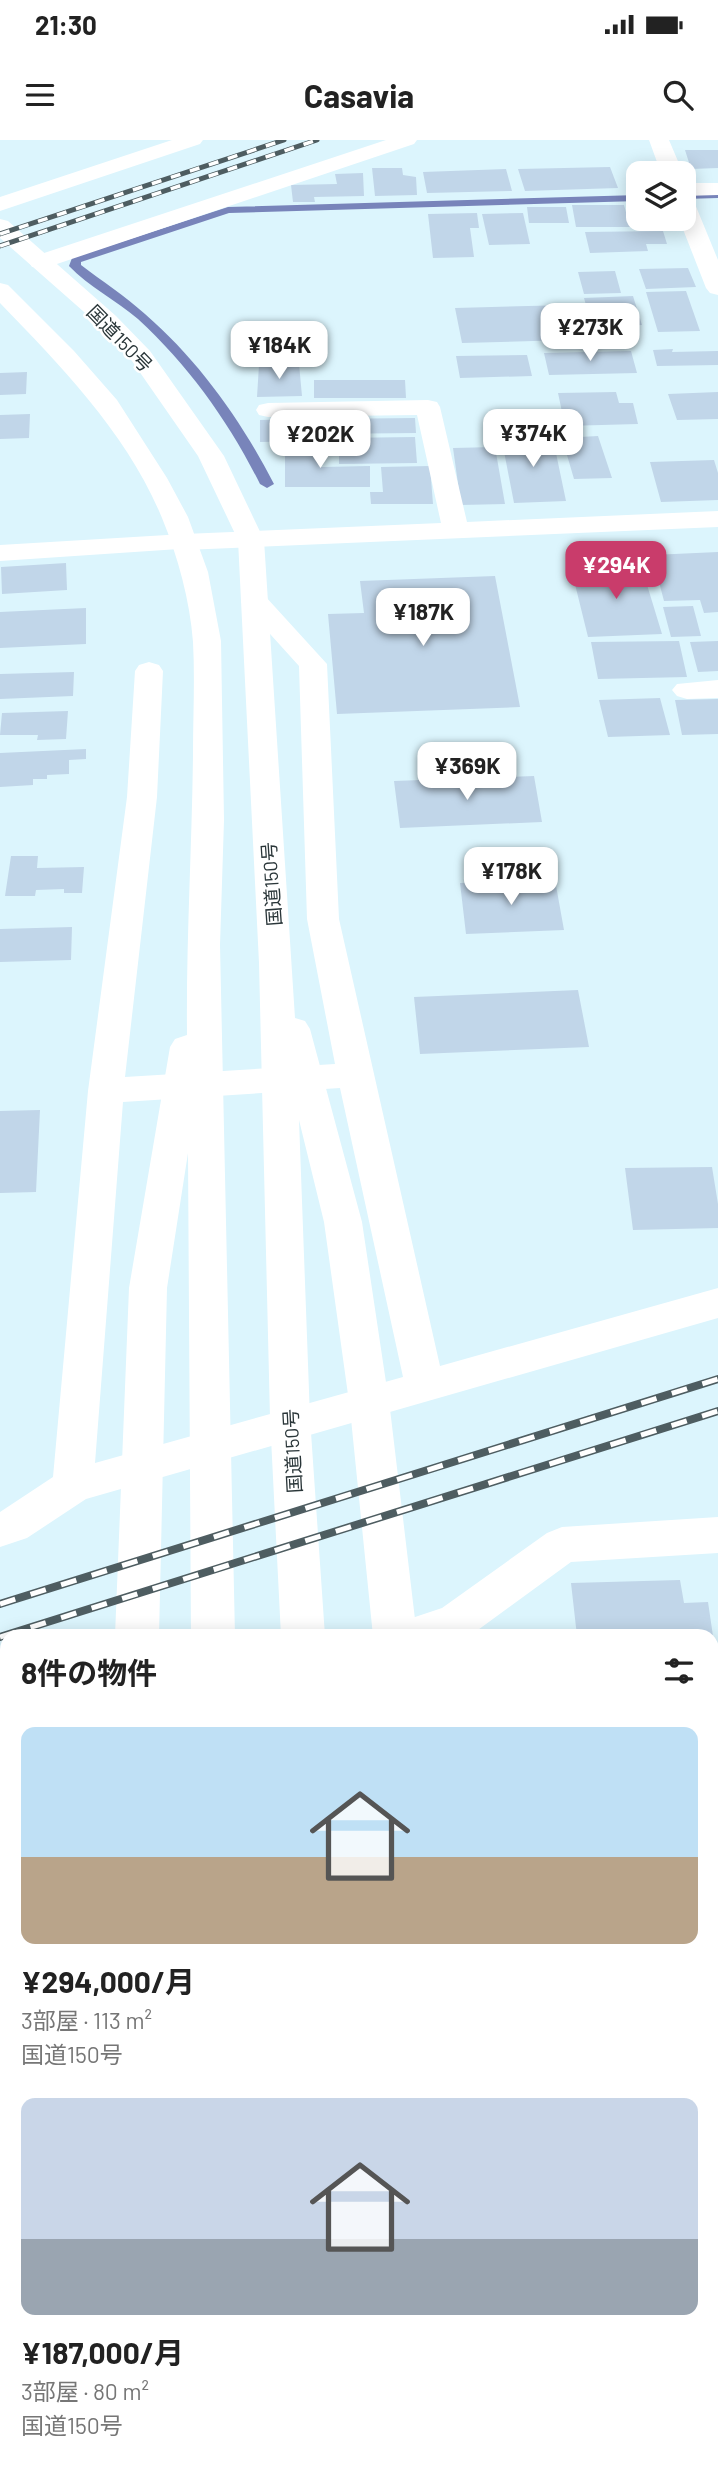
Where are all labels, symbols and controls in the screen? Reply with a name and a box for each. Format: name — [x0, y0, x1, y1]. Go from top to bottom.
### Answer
text: 21:30 — [35, 9, 97, 40]
icon: menu — [21, 76, 59, 114]
text: Casavia — [304, 76, 414, 114]
icon: search — [659, 76, 697, 114]
map controls — [626, 161, 696, 231]
button: layers — [626, 161, 696, 231]
street label: 国道150号 — [82, 300, 158, 376]
pin: ¥273K — [541, 304, 639, 363]
text: ¥273K — [557, 312, 623, 340]
pin: ¥184K — [230, 322, 328, 381]
text: ¥184K — [247, 330, 311, 358]
pin: ¥202K — [271, 410, 369, 470]
pin: ¥374K — [484, 410, 582, 469]
text: ¥374K — [499, 418, 567, 446]
text: ¥202K — [285, 419, 355, 447]
pin: ¥294K — [567, 542, 665, 601]
text: ¥294K — [581, 550, 651, 578]
pin: ¥187K — [374, 588, 472, 648]
text: ¥187K — [392, 597, 454, 625]
pin: ¥369K — [418, 742, 516, 802]
text: ¥369K — [433, 751, 501, 779]
street label: 国道150号 — [257, 841, 285, 927]
pin: ¥178K — [462, 848, 560, 907]
text: ¥178K — [480, 856, 542, 884]
street label: 国道150号 — [278, 1408, 306, 1494]
icon: filters — [660, 1652, 698, 1690]
text: 8件の物件 — [21, 1654, 157, 1690]
icon: home — [297, 1773, 423, 1899]
text: ¥294,000/月 — [21, 1963, 195, 1999]
text: 3部屋 · 113 m² — [21, 2006, 152, 2034]
text: 国道150号 — [21, 2040, 123, 2068]
icon: home — [297, 2144, 423, 2270]
text: ¥187,000/月 — [21, 2334, 184, 2370]
text: 3部屋 · 80 m² — [21, 2377, 149, 2405]
text: 国道150号 — [21, 2411, 123, 2439]

